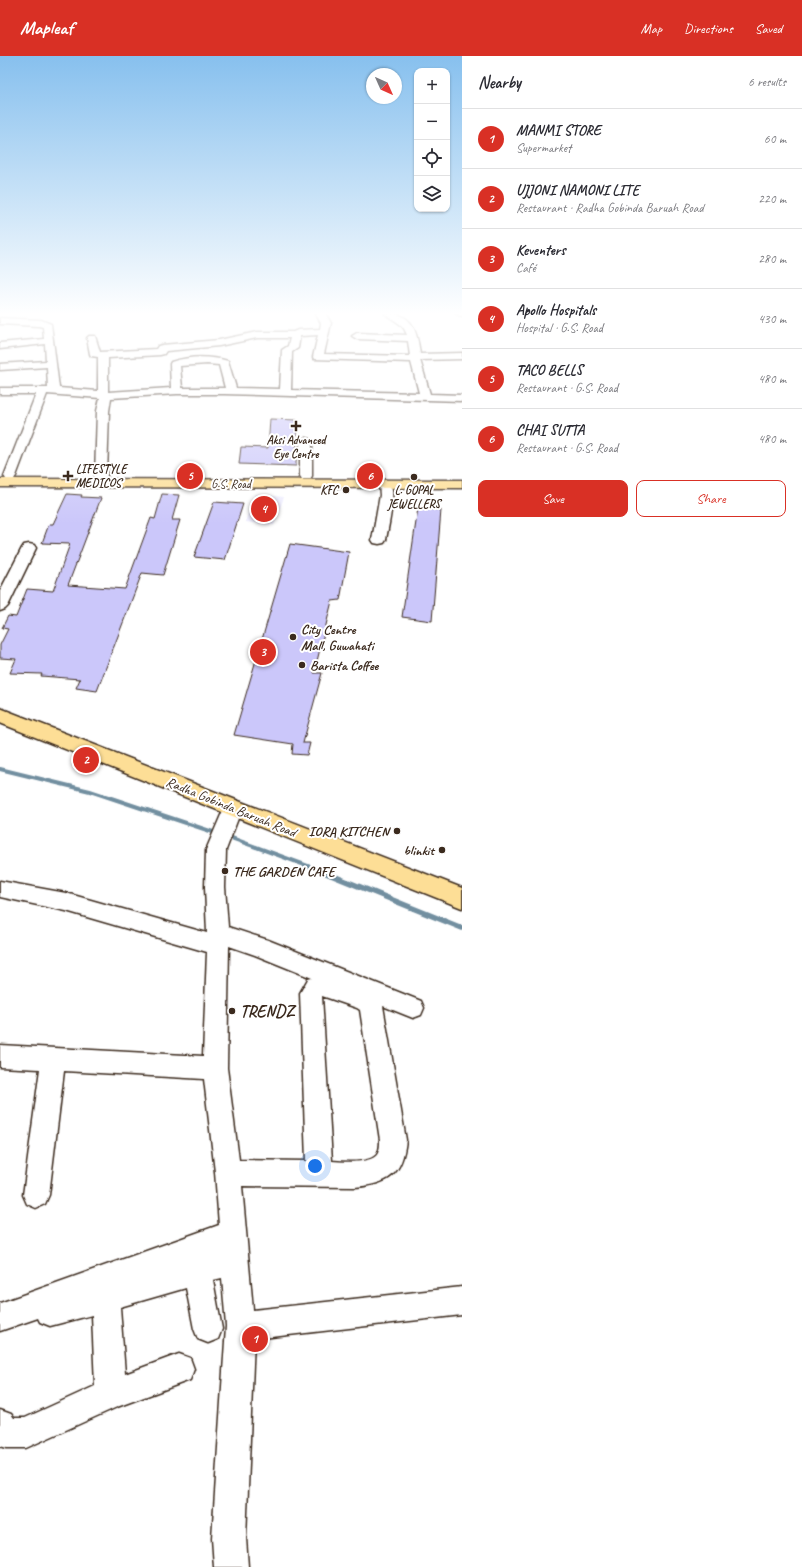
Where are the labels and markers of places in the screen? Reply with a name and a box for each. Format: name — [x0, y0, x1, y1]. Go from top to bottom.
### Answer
marker: Aksi Advanced Eye Centre — [290, 420, 302, 432]
place label: Aksi Advanced Eye Centre — [267, 432, 328, 462]
place label: LIFESTYLE MEDICOS — [76, 461, 129, 491]
pin: 5 — [177, 461, 203, 491]
pin: 6 — [357, 461, 383, 491]
marker: LIFESTYLE MEDICOS — [63, 471, 73, 481]
marker: L. GOPAL JEWELLERS — [409, 472, 419, 482]
place label: KFC — [320, 482, 340, 498]
place label: L. GOPAL JEWELLERS — [387, 482, 443, 512]
marker: KFC — [341, 485, 351, 495]
pin: 4 — [251, 494, 277, 524]
place label: City Centre Mall, Guwahati — [301, 621, 376, 654]
marker: City Centre Mall, Guwahati — [288, 632, 298, 642]
pin: 3 — [250, 637, 276, 667]
place label: Barista Coffee — [310, 657, 380, 674]
marker: Barista Coffee — [297, 660, 307, 670]
pin: 2 — [73, 745, 99, 775]
place label: IORA KITCHEN — [309, 823, 391, 840]
marker: IORA KITCHEN — [392, 826, 402, 836]
place label: blinkit — [404, 842, 436, 859]
marker: blinkit — [437, 845, 447, 855]
place label: THE GARDEN CAFE — [233, 863, 337, 880]
marker: THE GARDEN CAFE — [220, 866, 230, 876]
place label: TRENDZ — [240, 1001, 297, 1022]
marker: TRENDZ — [227, 1006, 237, 1016]
pin: 1 — [242, 1324, 268, 1354]

